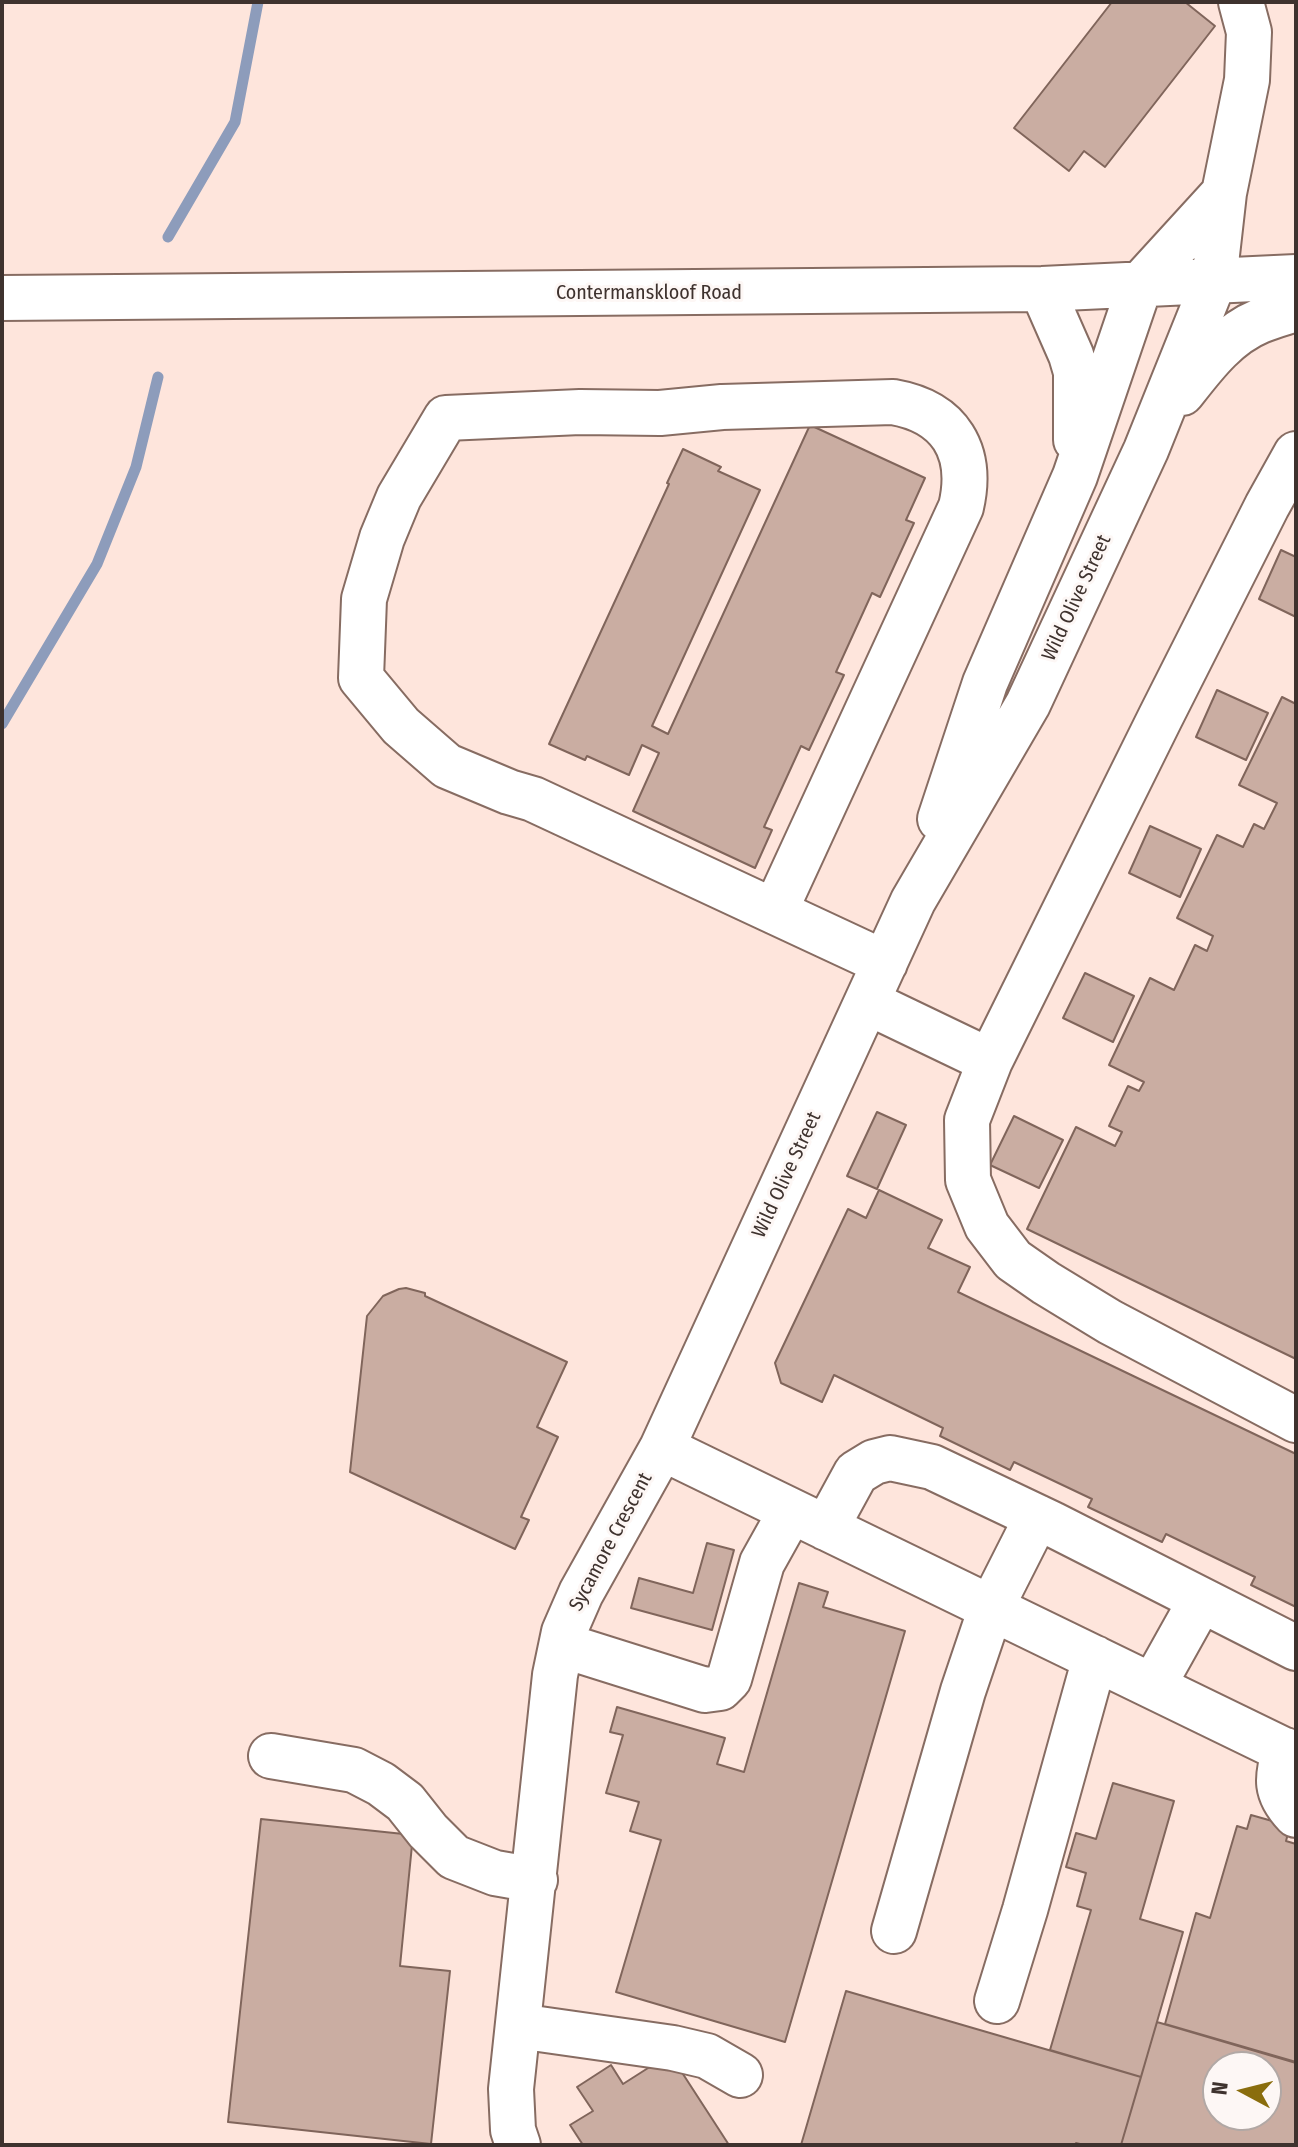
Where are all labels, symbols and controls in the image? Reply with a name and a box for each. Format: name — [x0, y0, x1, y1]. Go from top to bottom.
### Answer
street label: Contermanskloof Road — [556, 281, 742, 305]
street label: Wild Olive Street — [1037, 531, 1117, 665]
street label: Wild Olive Street — [747, 1108, 827, 1242]
street label: Sycamore Crescent — [564, 1469, 658, 1615]
north arrow — [1202, 2051, 1282, 2131]
text: N — [1205, 2080, 1234, 2096]

